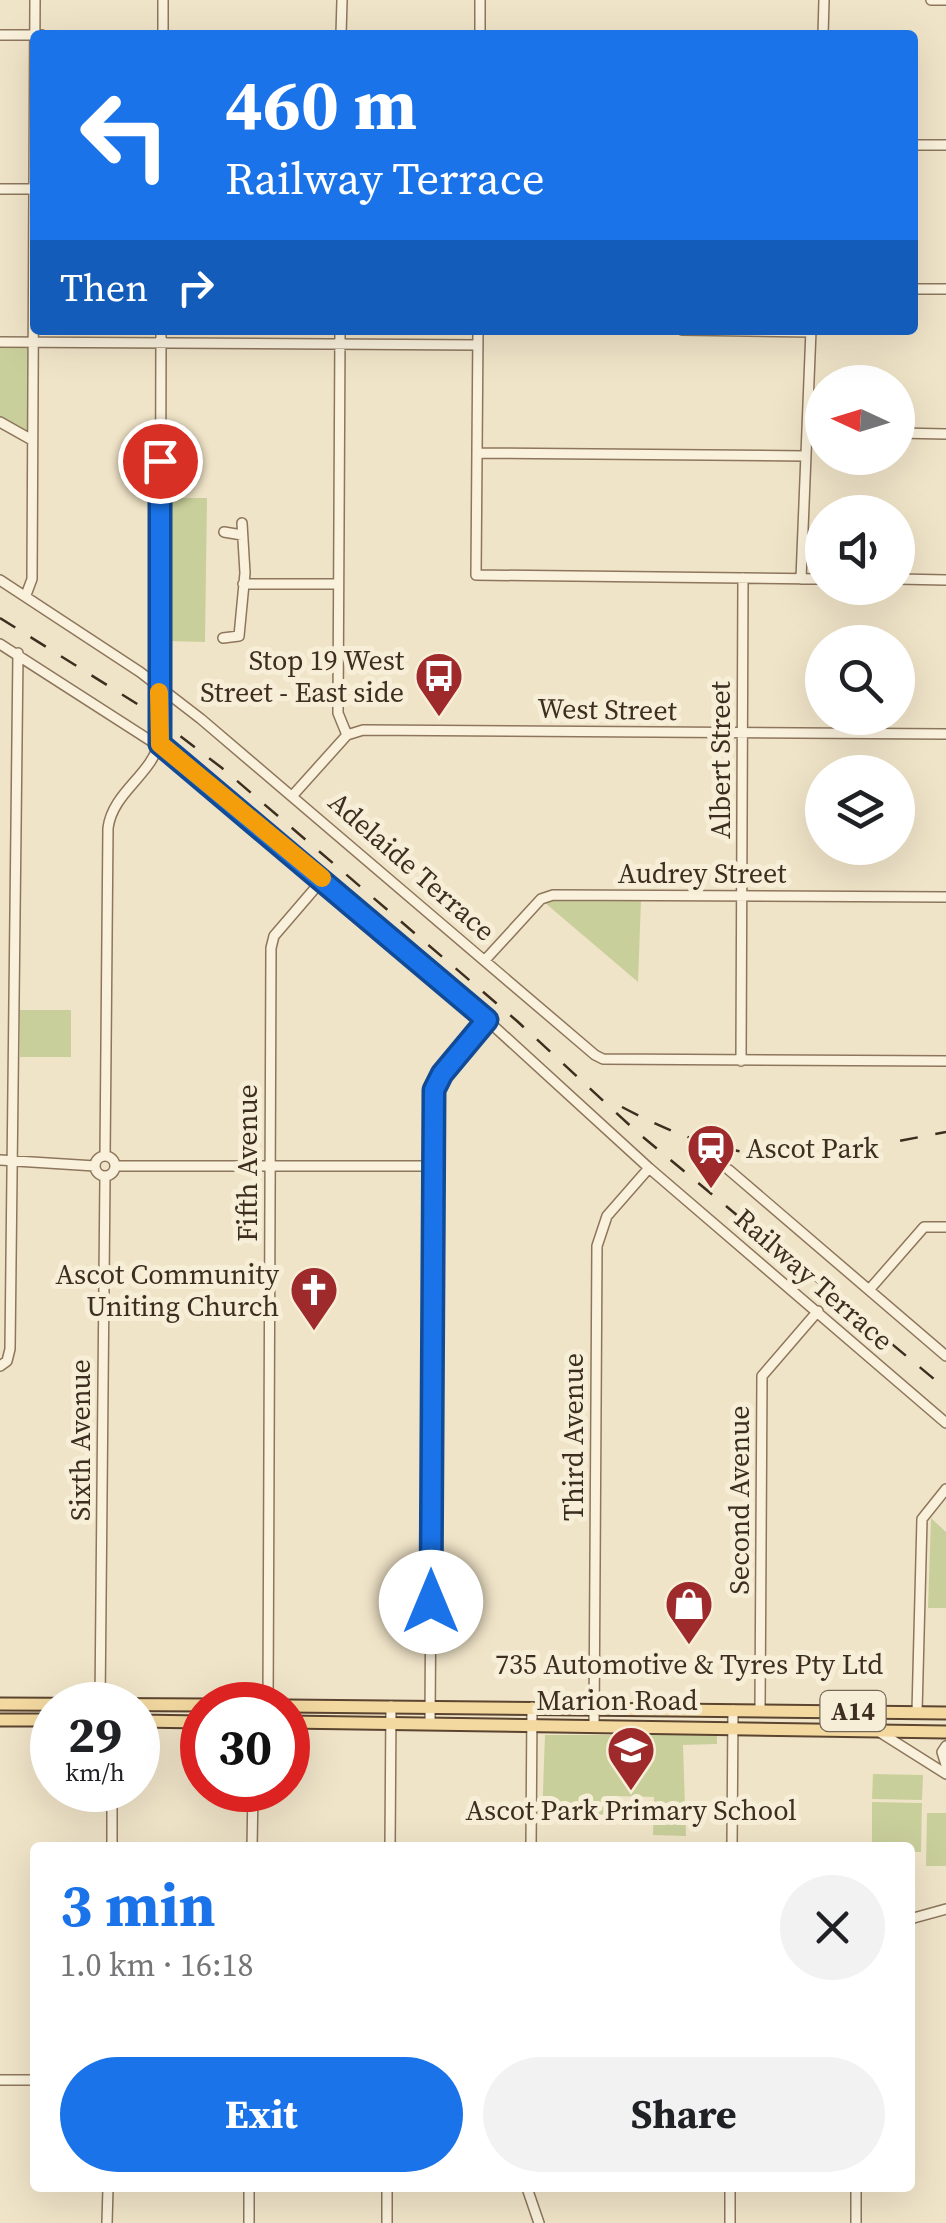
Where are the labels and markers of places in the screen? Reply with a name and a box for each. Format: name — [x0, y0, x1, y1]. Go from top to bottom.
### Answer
pin — [118, 419, 203, 504]
place label: Stop 19 West Street - East side — [200, 641, 405, 711]
bus stop icon: Stop 19 West Street - East side — [413, 650, 465, 718]
station icon: Ascot Park — [685, 1122, 737, 1190]
place label: Ascot Park — [746, 1129, 879, 1167]
place label: Ascot Community Uniting Church — [55, 1255, 280, 1325]
church icon: Ascot Community Uniting Church — [288, 1264, 340, 1332]
shop icon: 735 Automotive & Tyres Pty Ltd — [663, 1578, 715, 1646]
place label: 735 Automotive & Tyres Pty Ltd — [495, 1645, 883, 1683]
school or university icon: Ascot Park Primary School — [605, 1724, 657, 1792]
place label: Ascot Park Primary School — [465, 1791, 797, 1829]

